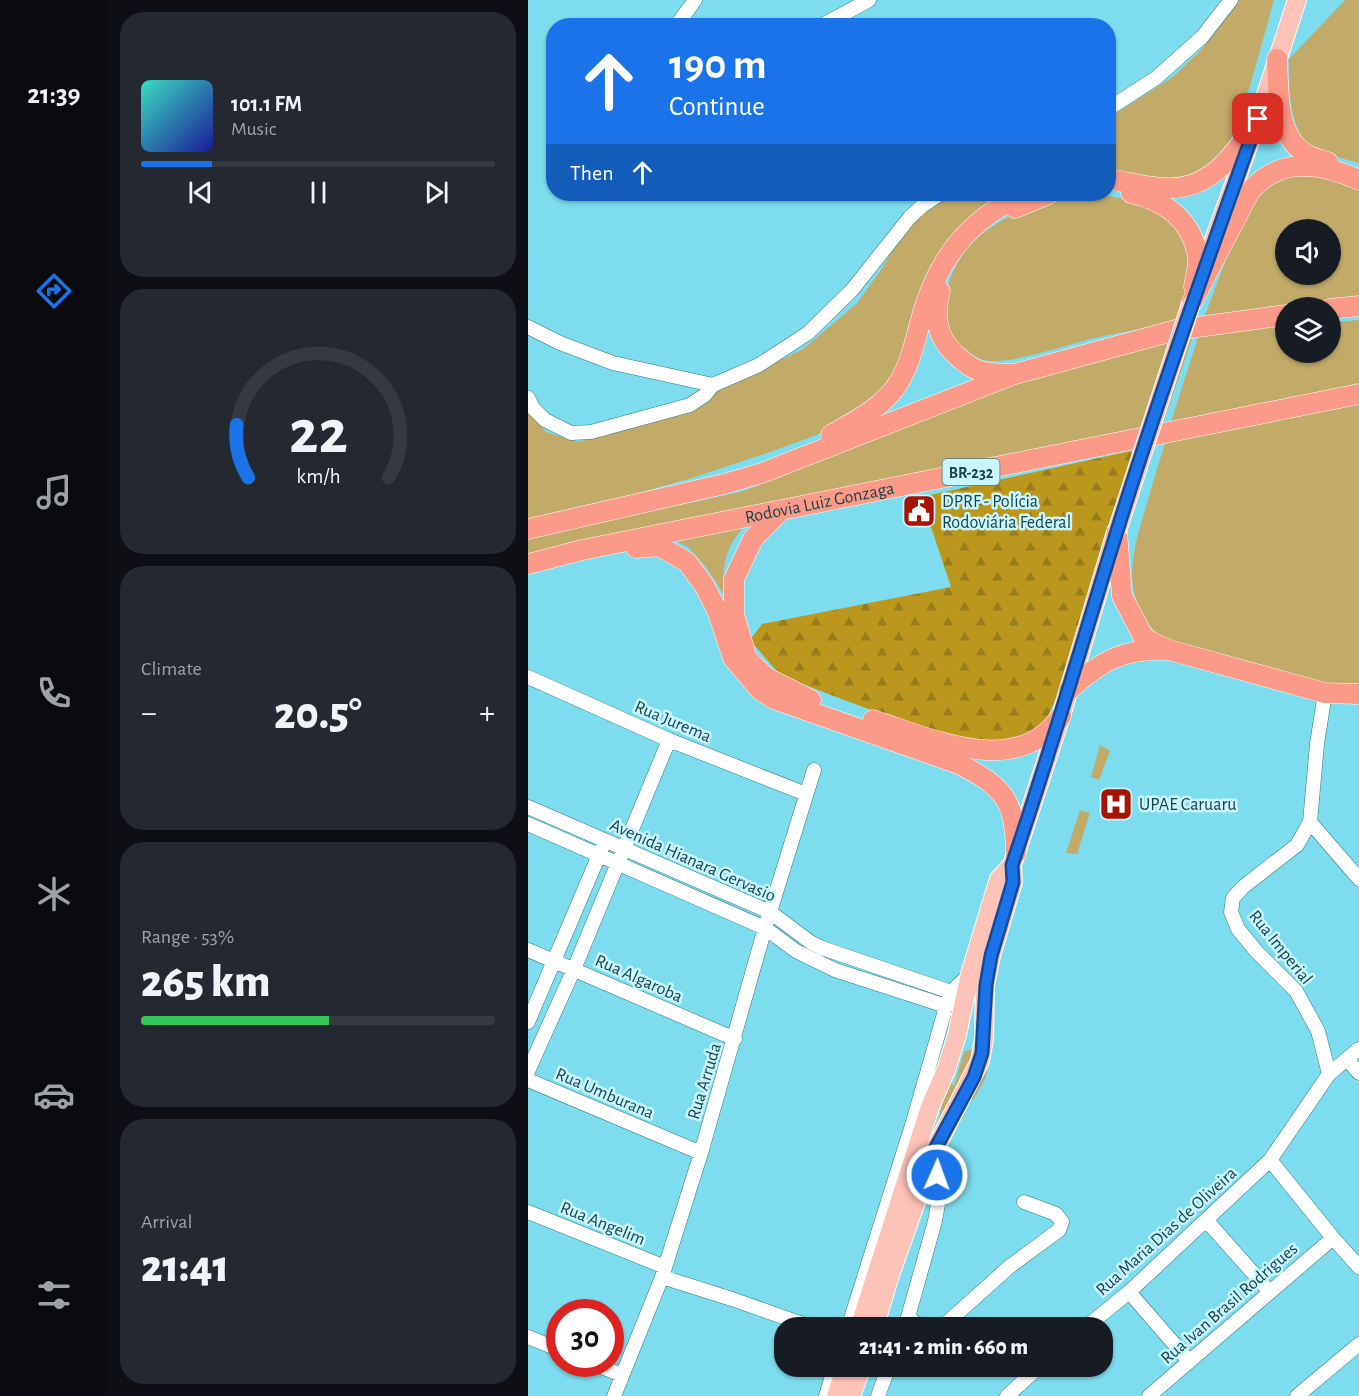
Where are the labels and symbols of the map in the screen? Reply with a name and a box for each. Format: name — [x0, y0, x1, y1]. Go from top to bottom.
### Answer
pin — [1232, 93, 1283, 144]
road number: BR-232 — [942, 459, 1000, 485]
street label: Rodovia Luiz Gonzaga — [743, 480, 896, 527]
public building icon: DPRF - Polícia Rodoviária Federal — [901, 493, 937, 529]
place label: DPRF - Polícia Rodoviária Federal — [942, 493, 1071, 532]
street label: Rua Jurema — [632, 698, 714, 746]
hospital icon: UPAE Caruaru — [1098, 786, 1134, 822]
place label: UPAE Caruaru — [1139, 796, 1236, 814]
street label: Avenida Hianara Gervasio — [607, 816, 778, 906]
street label: Rua Imperial — [1245, 907, 1315, 988]
street label: Rua Algaroba — [592, 952, 685, 1006]
street label: Rua Arruda — [685, 1041, 725, 1122]
street label: Rua Umburana — [553, 1065, 656, 1123]
position arrow — [905, 1143, 969, 1207]
street label: Rua Maria Dias de Oliveira — [1093, 1164, 1240, 1299]
street label: Rua Angelim — [558, 1199, 648, 1249]
street label: Rua Ivan Brasil Rodrigues — [1158, 1240, 1301, 1368]
speed limit sign: 30 — [546, 1299, 624, 1377]

